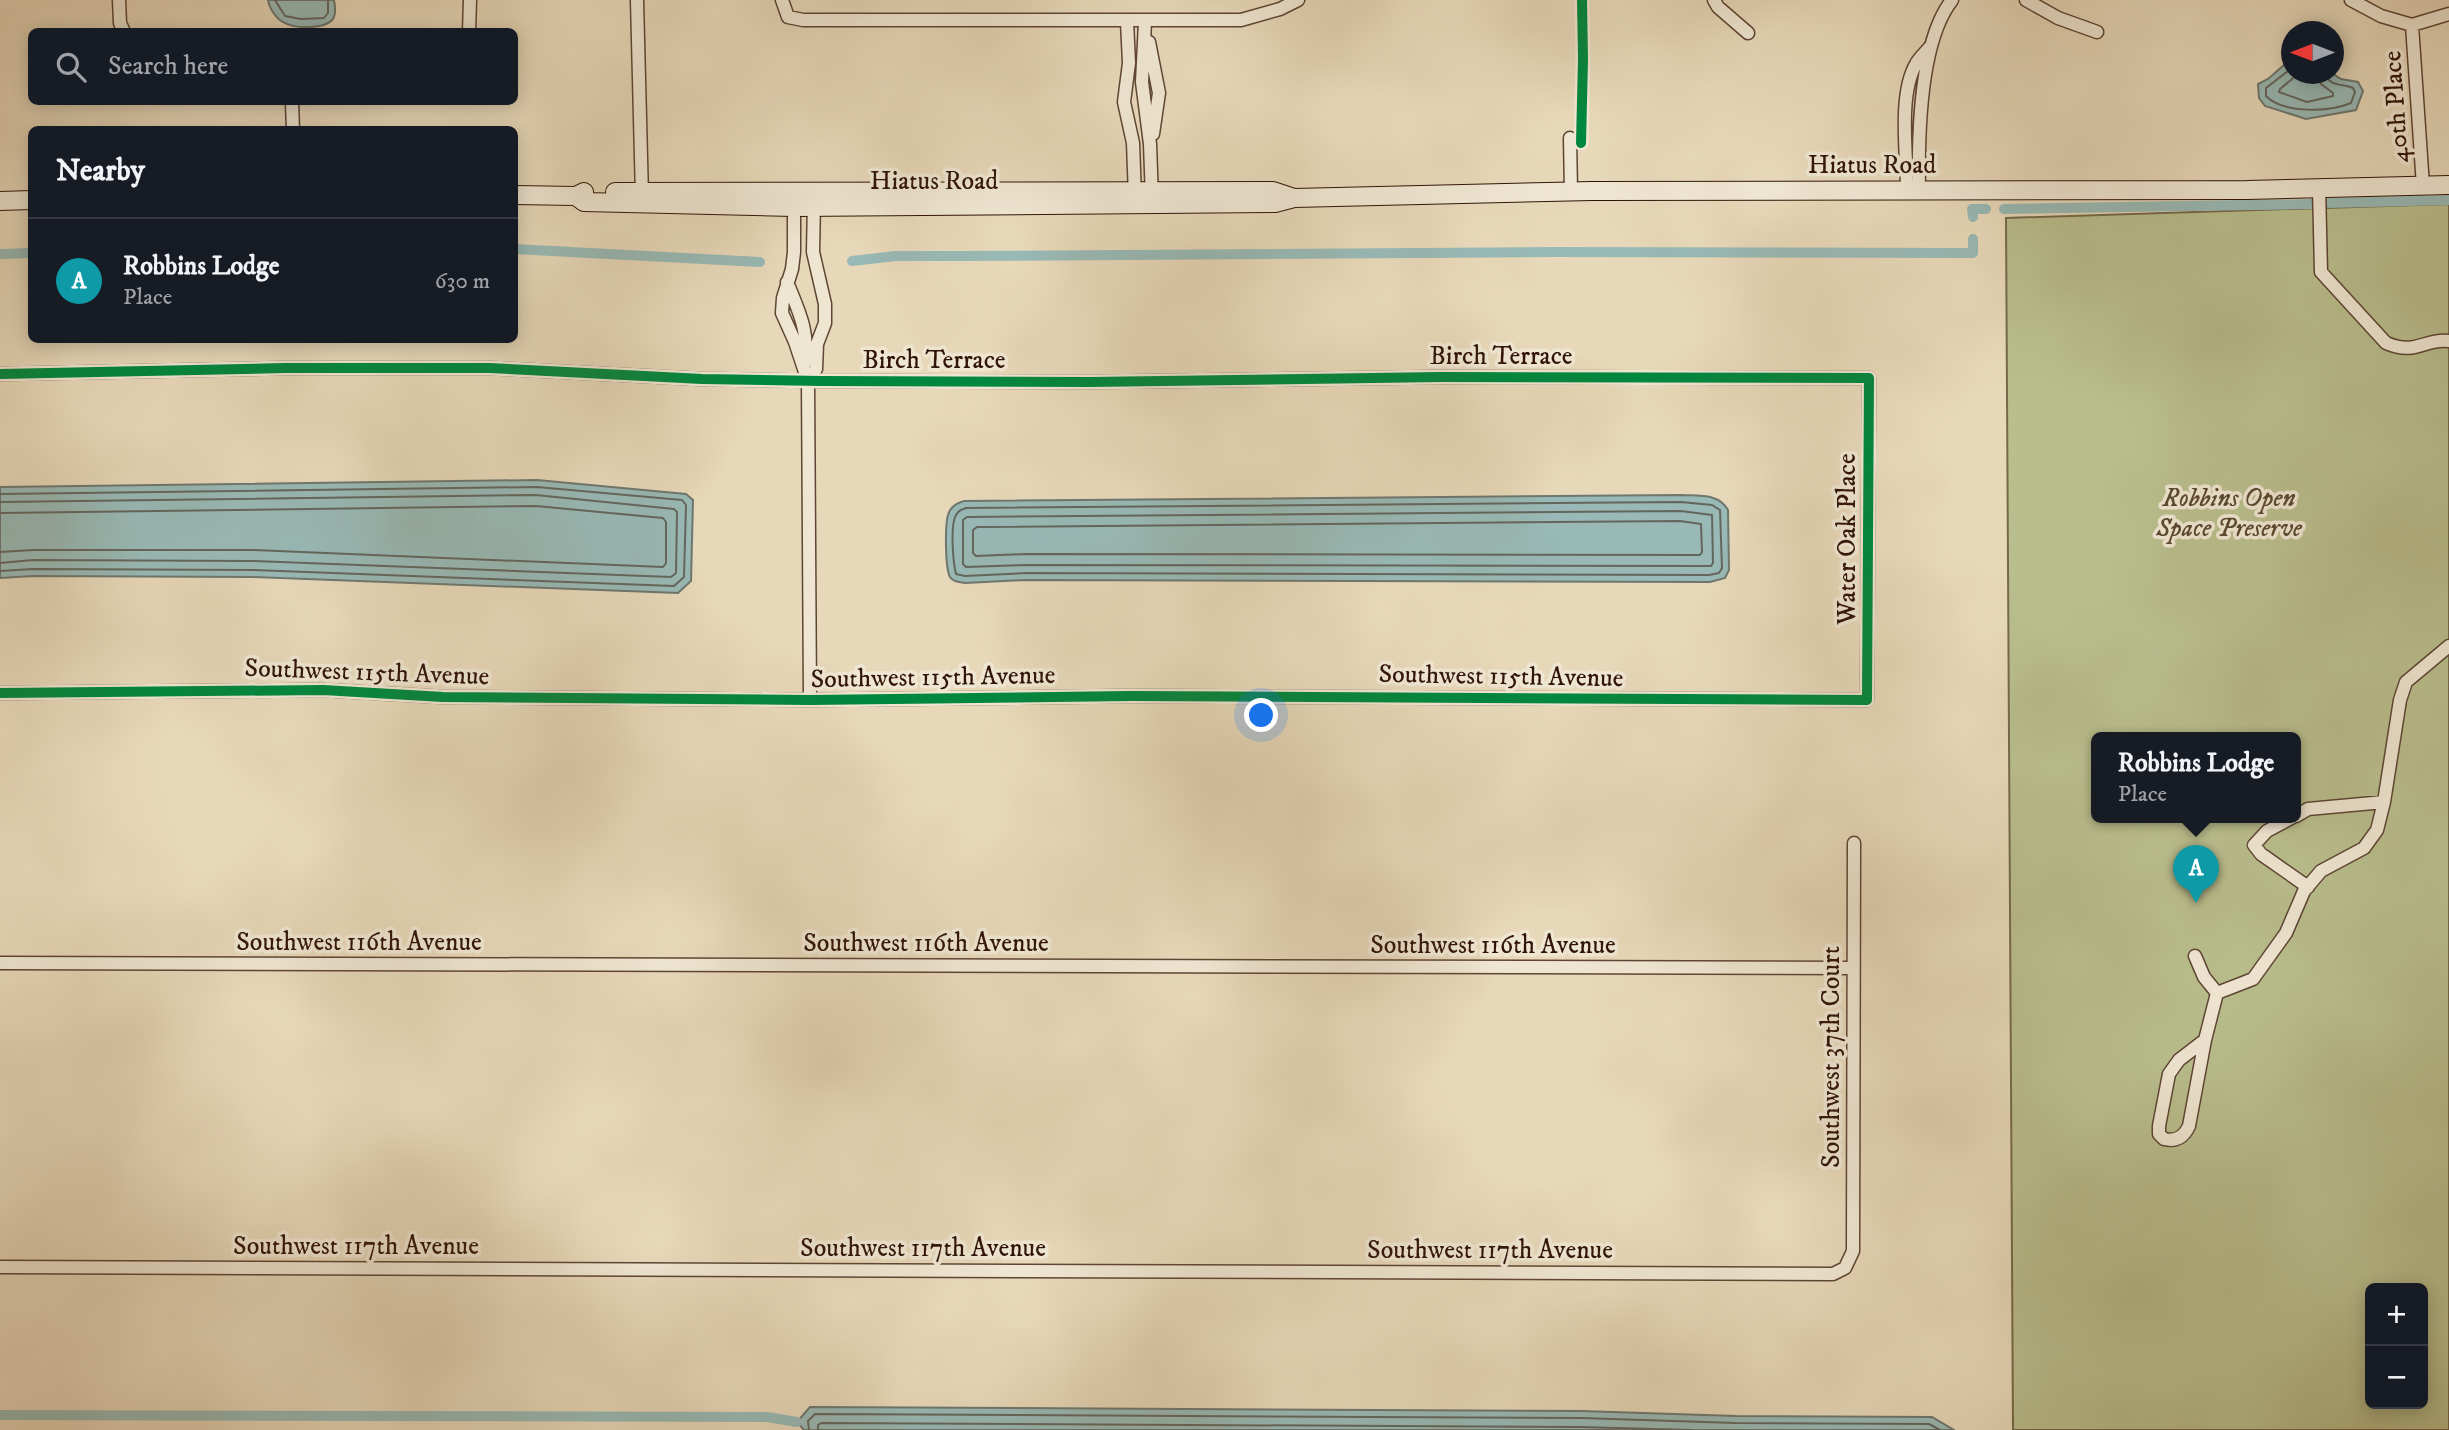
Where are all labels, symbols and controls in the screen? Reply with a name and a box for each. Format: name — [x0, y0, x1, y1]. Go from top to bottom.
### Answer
north arrow — [2281, 21, 2344, 84]
search box — [28, 28, 518, 105]
icon: search — [52, 48, 90, 86]
text: Search here — [108, 50, 228, 83]
street label: 40th Place — [2376, 50, 2417, 164]
street label: Hiatus Road — [1808, 149, 1936, 182]
text: Nearby — [56, 153, 145, 190]
street label: Hiatus Road — [870, 165, 998, 198]
text: Robbins Lodge — [123, 250, 280, 283]
text: A — [72, 267, 86, 296]
text: 630 m — [435, 267, 490, 296]
text: Place — [123, 283, 172, 312]
street label: Birch Terrace — [1429, 340, 1573, 373]
street label: Birch Terrace — [862, 344, 1006, 377]
street label: Water Oak Place — [1831, 453, 1864, 626]
park label: Robbins Open Space Preserve — [2155, 482, 2303, 545]
street label: Southwest 115th Avenue — [244, 652, 490, 693]
street label: Southwest 115th Avenue — [1378, 658, 1624, 695]
street label: Southwest 115th Avenue — [810, 659, 1056, 696]
your location — [1244, 698, 1278, 732]
popup — [2091, 732, 2301, 823]
text: Robbins Lodge — [2118, 747, 2274, 780]
text: Place — [2118, 780, 2167, 809]
pin: A — [2173, 845, 2219, 903]
street label: Southwest 116th Avenue — [236, 926, 482, 959]
street label: Southwest 116th Avenue — [803, 927, 1049, 960]
street label: Southwest 116th Avenue — [1370, 929, 1616, 962]
street label: Southwest 37th Court — [1815, 946, 1848, 1168]
street label: Southwest 117th Avenue — [233, 1230, 479, 1263]
street label: Southwest 117th Avenue — [800, 1232, 1046, 1265]
street label: Southwest 117th Avenue — [1367, 1234, 1613, 1267]
map controls — [2365, 1283, 2428, 1409]
button: + — [2365, 1283, 2428, 1346]
button: − — [2365, 1346, 2428, 1409]

